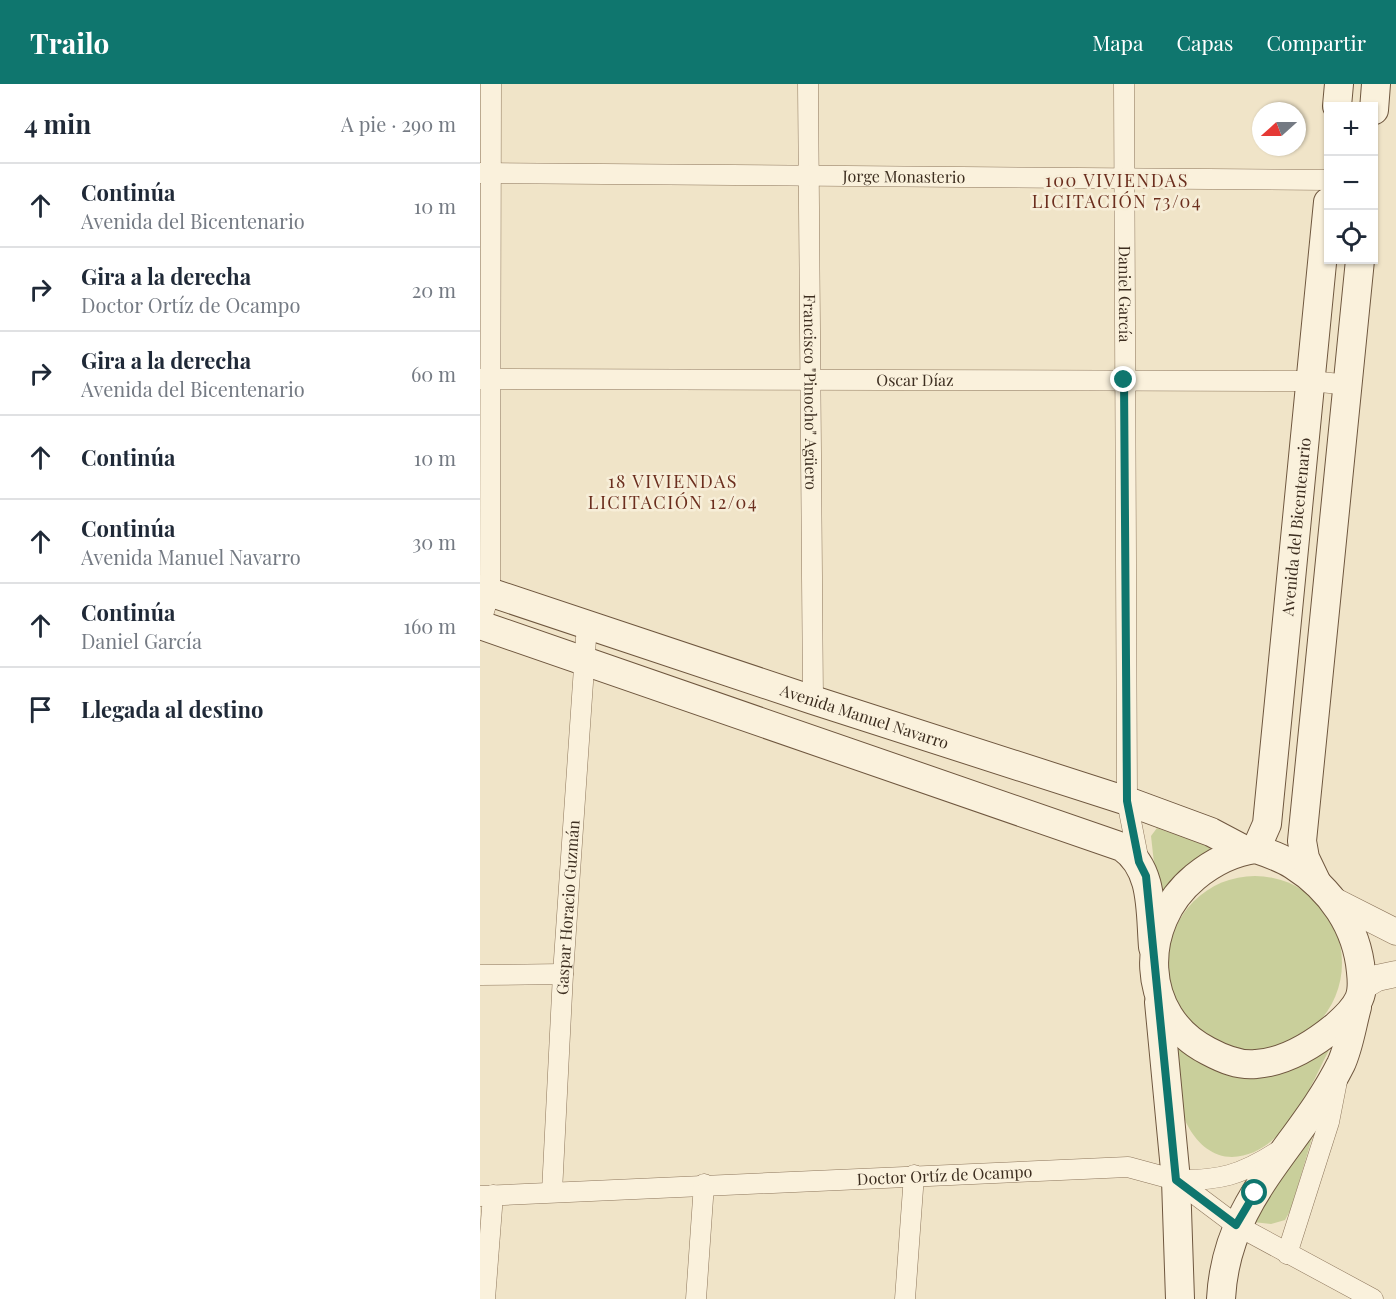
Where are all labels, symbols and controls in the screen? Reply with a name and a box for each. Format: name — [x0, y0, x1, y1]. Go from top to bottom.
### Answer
text: Trailo — [30, 24, 109, 61]
text: Mapa — [1092, 28, 1144, 56]
text: Capas — [1177, 28, 1233, 56]
text: Compartir — [1266, 28, 1366, 56]
north arrow — [1252, 102, 1306, 156]
map controls — [1324, 102, 1378, 264]
button: + — [1324, 102, 1378, 156]
text: 4 min — [24, 106, 91, 141]
text: A pie · 290 m — [341, 110, 456, 137]
button: − — [1324, 156, 1378, 210]
street label: Jorge Monasterio — [842, 165, 966, 187]
district label: 100 VIVIENDAS LICITACIÓN 73/04 — [1032, 168, 1202, 213]
text: Continúa — [81, 177, 175, 207]
icon: ahead — [24, 189, 57, 222]
text: 10 m — [414, 192, 456, 219]
text: Avenida del Bicentenario — [81, 207, 305, 234]
button: locate — [1324, 210, 1378, 264]
street label: Daniel García — [1115, 246, 1136, 342]
text: Gira a la derecha — [81, 261, 251, 291]
icon: right — [24, 273, 57, 306]
text: 20 m — [412, 276, 456, 303]
text: Doctor Ortíz de Ocampo — [81, 291, 300, 318]
street label: Francisco "Pinocho" Agüero — [800, 294, 822, 490]
text: Gira a la derecha — [81, 345, 251, 375]
icon: right — [24, 357, 57, 390]
text: 60 m — [411, 360, 456, 387]
route end — [1110, 366, 1136, 392]
street label: Oscar Díaz — [876, 369, 954, 390]
text: Avenida del Bicentenario — [81, 375, 305, 402]
street label: Avenida del Bicentenario — [1276, 436, 1315, 618]
icon: ahead — [24, 441, 57, 474]
text: Continúa — [81, 442, 175, 472]
text: 10 m — [414, 444, 456, 471]
district label: 18 VIVIENDAS LICITACIÓN 12/04 — [588, 469, 758, 514]
text: Continúa — [81, 513, 175, 543]
icon: ahead — [24, 525, 57, 558]
text: 30 m — [412, 528, 456, 555]
text: Avenida Manuel Navarro — [81, 543, 301, 570]
text: Continúa — [81, 597, 175, 627]
icon: ahead — [24, 609, 57, 642]
text: 160 m — [404, 612, 456, 639]
text: Daniel García — [81, 627, 202, 654]
street label: Avenida Manuel Navarro — [777, 679, 952, 753]
icon: arrive — [24, 693, 57, 726]
text: Llegada al destino — [81, 694, 263, 724]
street label: Gaspar Horacio Guzmán — [551, 819, 584, 995]
street label: Doctor Ortíz de Ocampo — [856, 1160, 1033, 1189]
route start — [1241, 1179, 1267, 1205]

